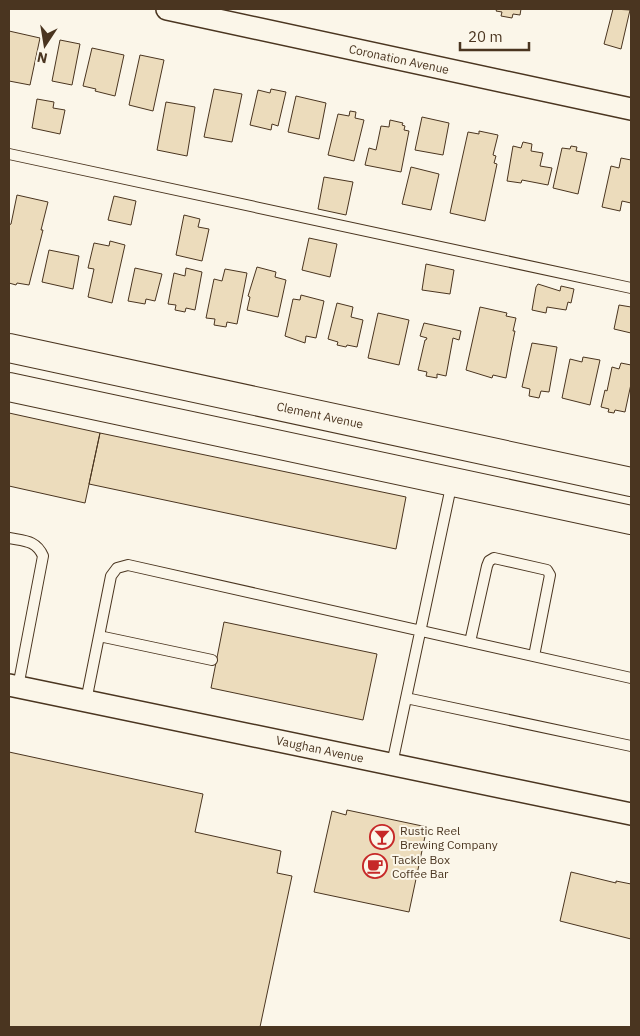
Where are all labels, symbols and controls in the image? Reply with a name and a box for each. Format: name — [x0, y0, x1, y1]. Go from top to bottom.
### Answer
north arrow — [20, 20, 70, 70]
scale bar — [460, 20, 529, 52]
text: 20 m — [468, 27, 503, 46]
street label: Coronation Avenue — [348, 41, 451, 77]
text: N — [35, 48, 49, 68]
street label: Clement Avenue — [275, 398, 365, 432]
street label: Vaughan Avenue — [275, 732, 366, 766]
place label: Rustic Reel Brewing Company — [400, 823, 498, 852]
bar icon: Rustic Reel Brewing Company — [369, 824, 395, 850]
place label: Tackle Box Coffee Bar — [392, 852, 450, 881]
cafe icon: Tackle Box Coffee Bar — [362, 853, 388, 879]

